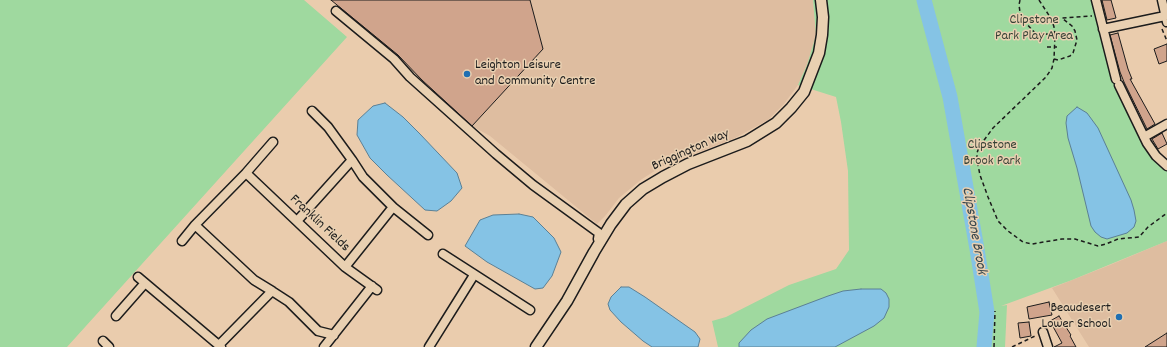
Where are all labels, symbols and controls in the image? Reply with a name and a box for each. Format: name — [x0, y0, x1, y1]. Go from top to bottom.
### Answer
park label: Clipstone Park Play Area — [995, 13, 1073, 46]
place label: Leighton Leisure and Community Centre — [475, 58, 595, 90]
marker: Leighton Leisure and Community Centre — [462, 69, 472, 79]
street label: Briggington Way — [650, 126, 732, 176]
park label: Clipstone Brook Park — [963, 138, 1021, 170]
water label: Clipstone Brook — [956, 186, 990, 276]
street label: Franklin Fields — [285, 192, 353, 256]
place label: Beaudesert Lower School — [1041, 301, 1111, 334]
marker: Beaudesert Lower School — [1114, 312, 1124, 322]

